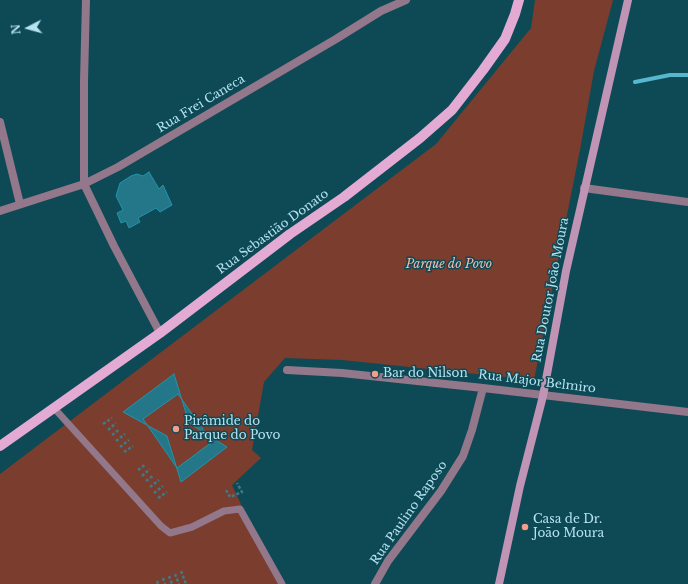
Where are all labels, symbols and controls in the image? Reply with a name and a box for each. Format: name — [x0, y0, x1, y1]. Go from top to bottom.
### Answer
north arrow — [8, 8, 48, 48]
text: N — [9, 23, 24, 35]
street label: Rua Frei Caneca — [154, 72, 248, 136]
street label: Rua Sebastião Donato — [214, 187, 332, 277]
street label: Rua Doutor João Moura — [530, 217, 572, 363]
park label: Parque do Povo — [406, 258, 492, 272]
place label: Bar do Nilson — [383, 367, 468, 381]
street label: Rua Major Belmiro — [477, 368, 597, 396]
marker: Bar do Nilson — [370, 369, 380, 379]
place label: Pirâmide do Parque do Povo — [184, 415, 280, 443]
marker: Pirâmide do Parque do Povo — [171, 424, 181, 434]
street label: Rua Paulino Raposo — [368, 458, 450, 568]
place label: Casa de Dr. João Moura — [533, 513, 604, 541]
marker: Casa de Dr. João Moura — [520, 522, 530, 532]

